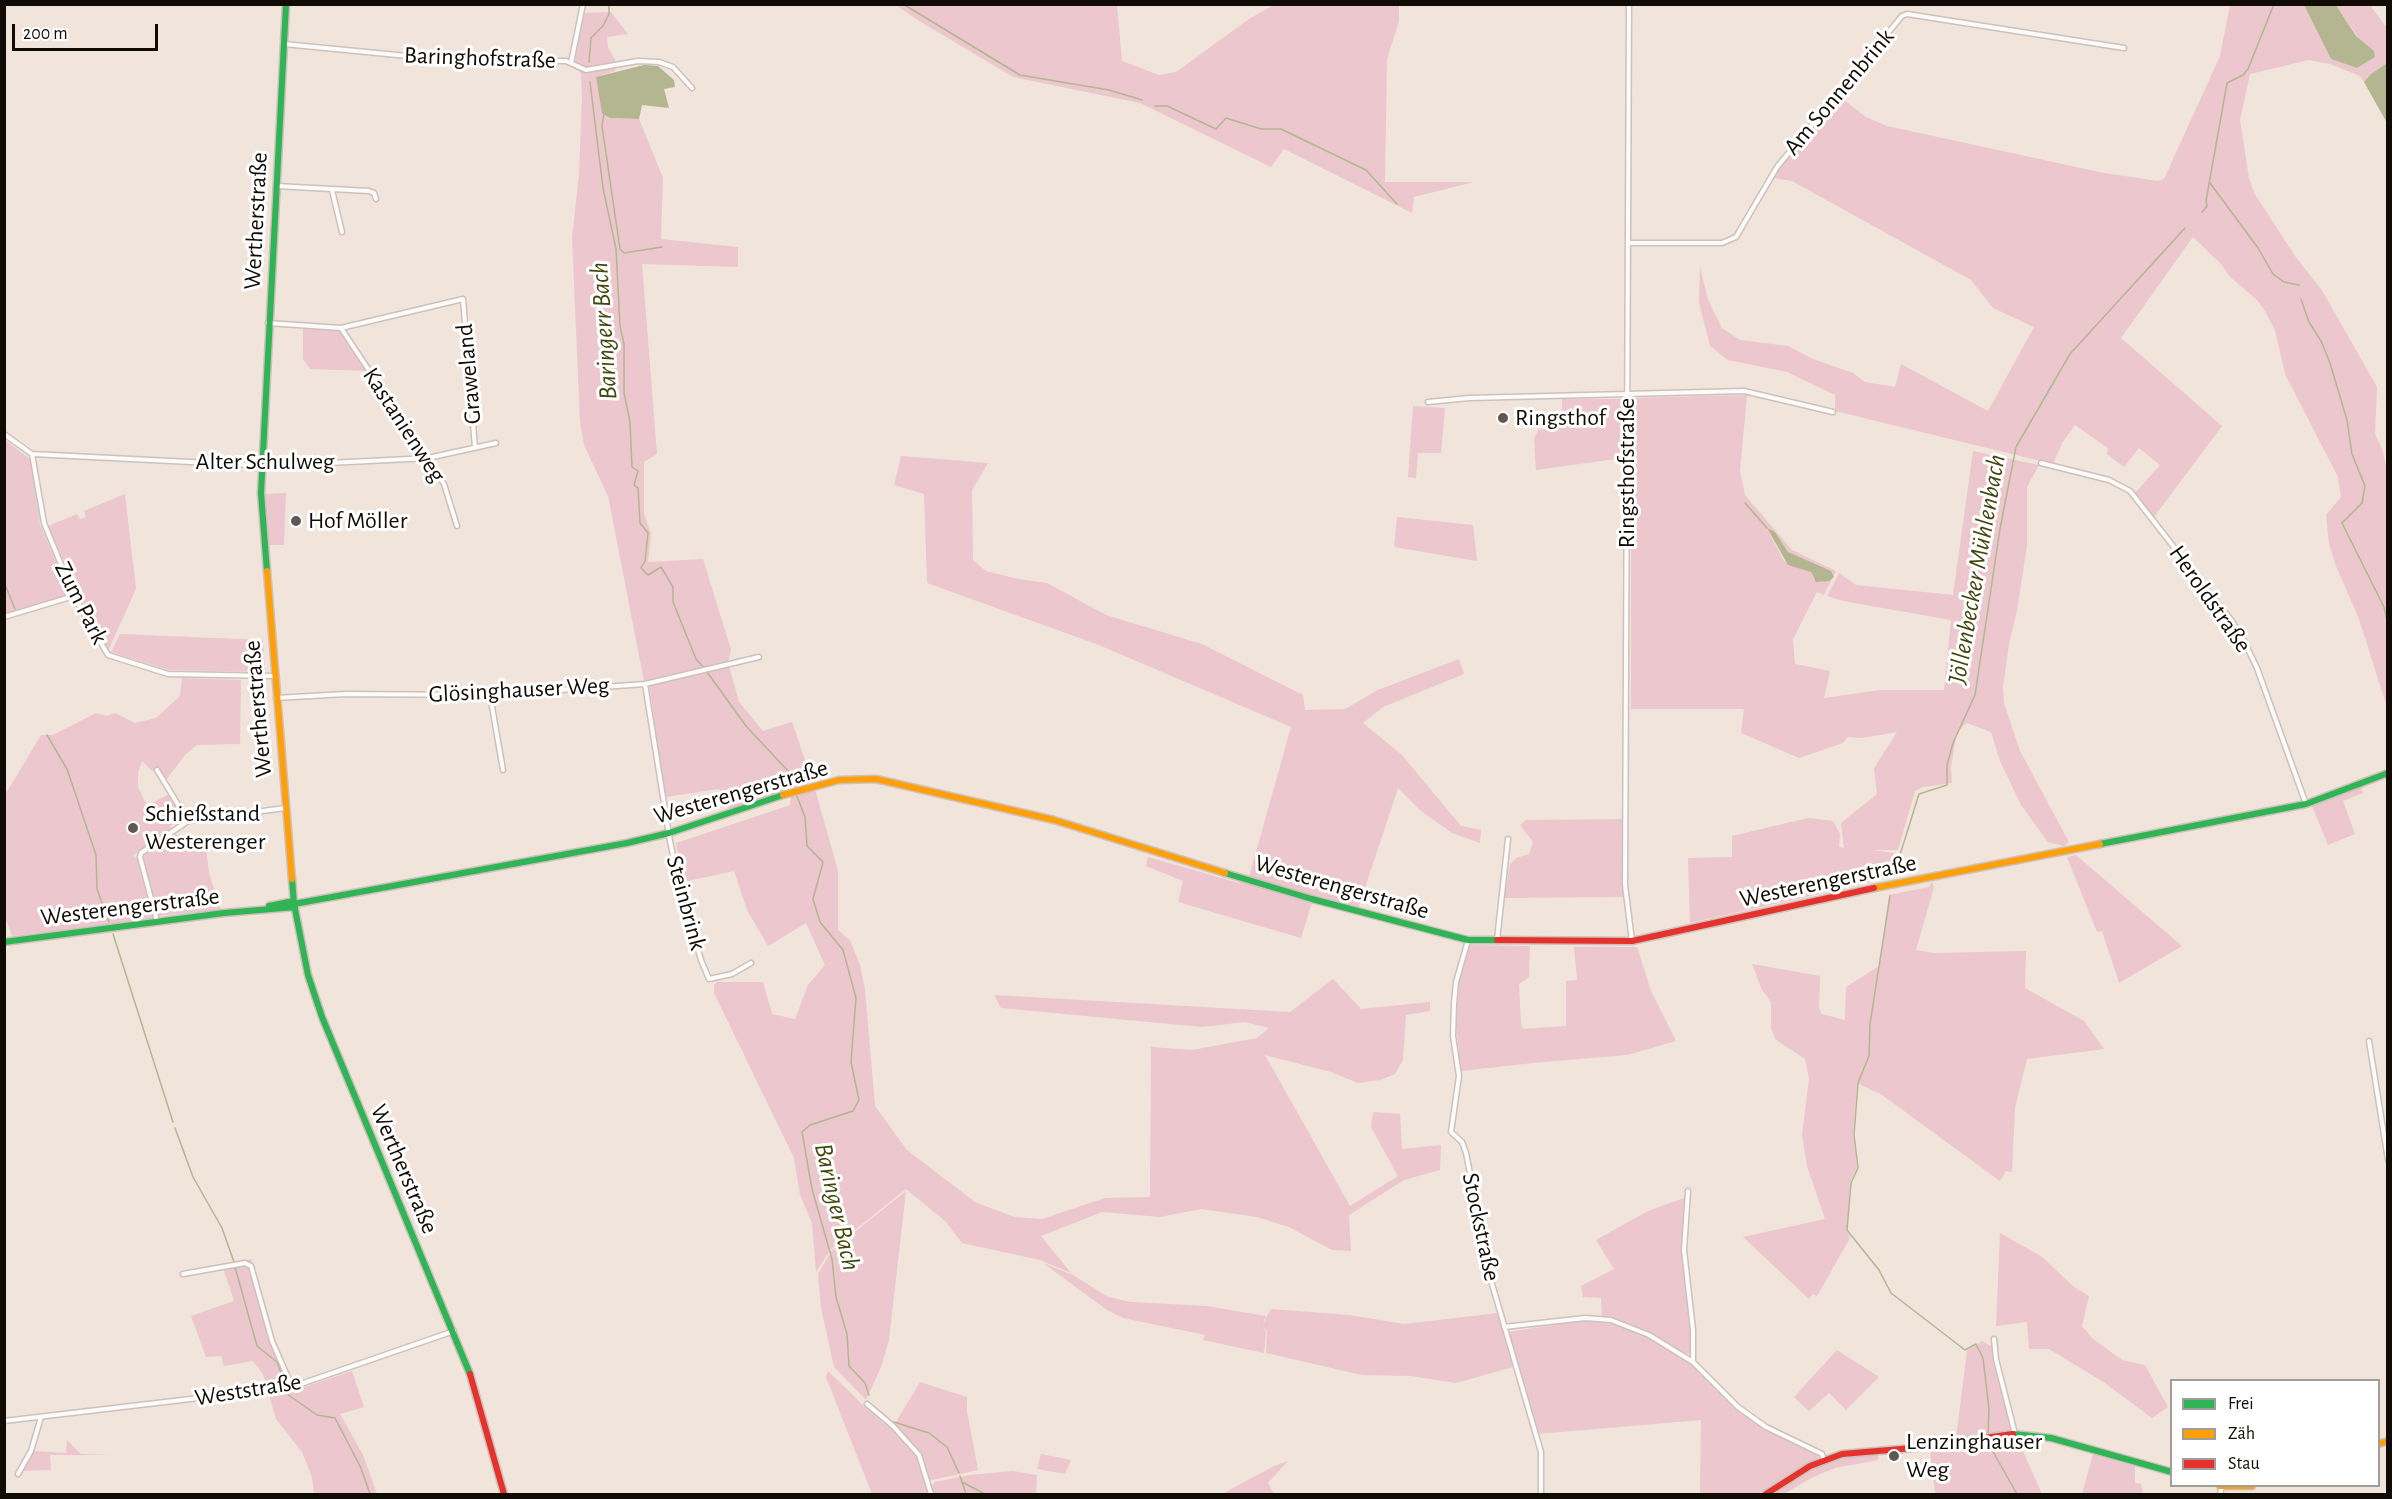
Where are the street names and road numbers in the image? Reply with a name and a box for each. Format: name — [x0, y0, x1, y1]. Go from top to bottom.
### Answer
street label: Am Sonnenbrink — [1778, 23, 1900, 161]
street label: Baringhofstraße — [404, 41, 556, 75]
street label: Wertherstraße — [238, 152, 274, 290]
street label: Graweland — [450, 323, 488, 425]
street label: Kastanienweg — [356, 362, 452, 488]
street label: Ringsthofstraße — [1613, 398, 1641, 548]
street label: Alter Schulweg — [196, 448, 334, 476]
street label: Heroldstraße — [2163, 540, 2257, 658]
street label: Zum Park — [48, 557, 114, 649]
street label: Wertherstraße — [238, 639, 278, 779]
street label: Glösinghauser Weg — [428, 671, 610, 709]
street label: Westerengerstraße — [651, 753, 831, 831]
street label: Westerengerstraße — [1252, 848, 1432, 926]
street label: Westerengerstraße — [1737, 848, 1919, 914]
street label: Steinbrink — [660, 852, 712, 954]
street label: Westerengerstraße — [39, 882, 221, 932]
street label: Wertherstraße — [364, 1100, 444, 1238]
street label: Stockstraße — [1455, 1170, 1507, 1284]
street label: Weststraße — [193, 1367, 303, 1413]

